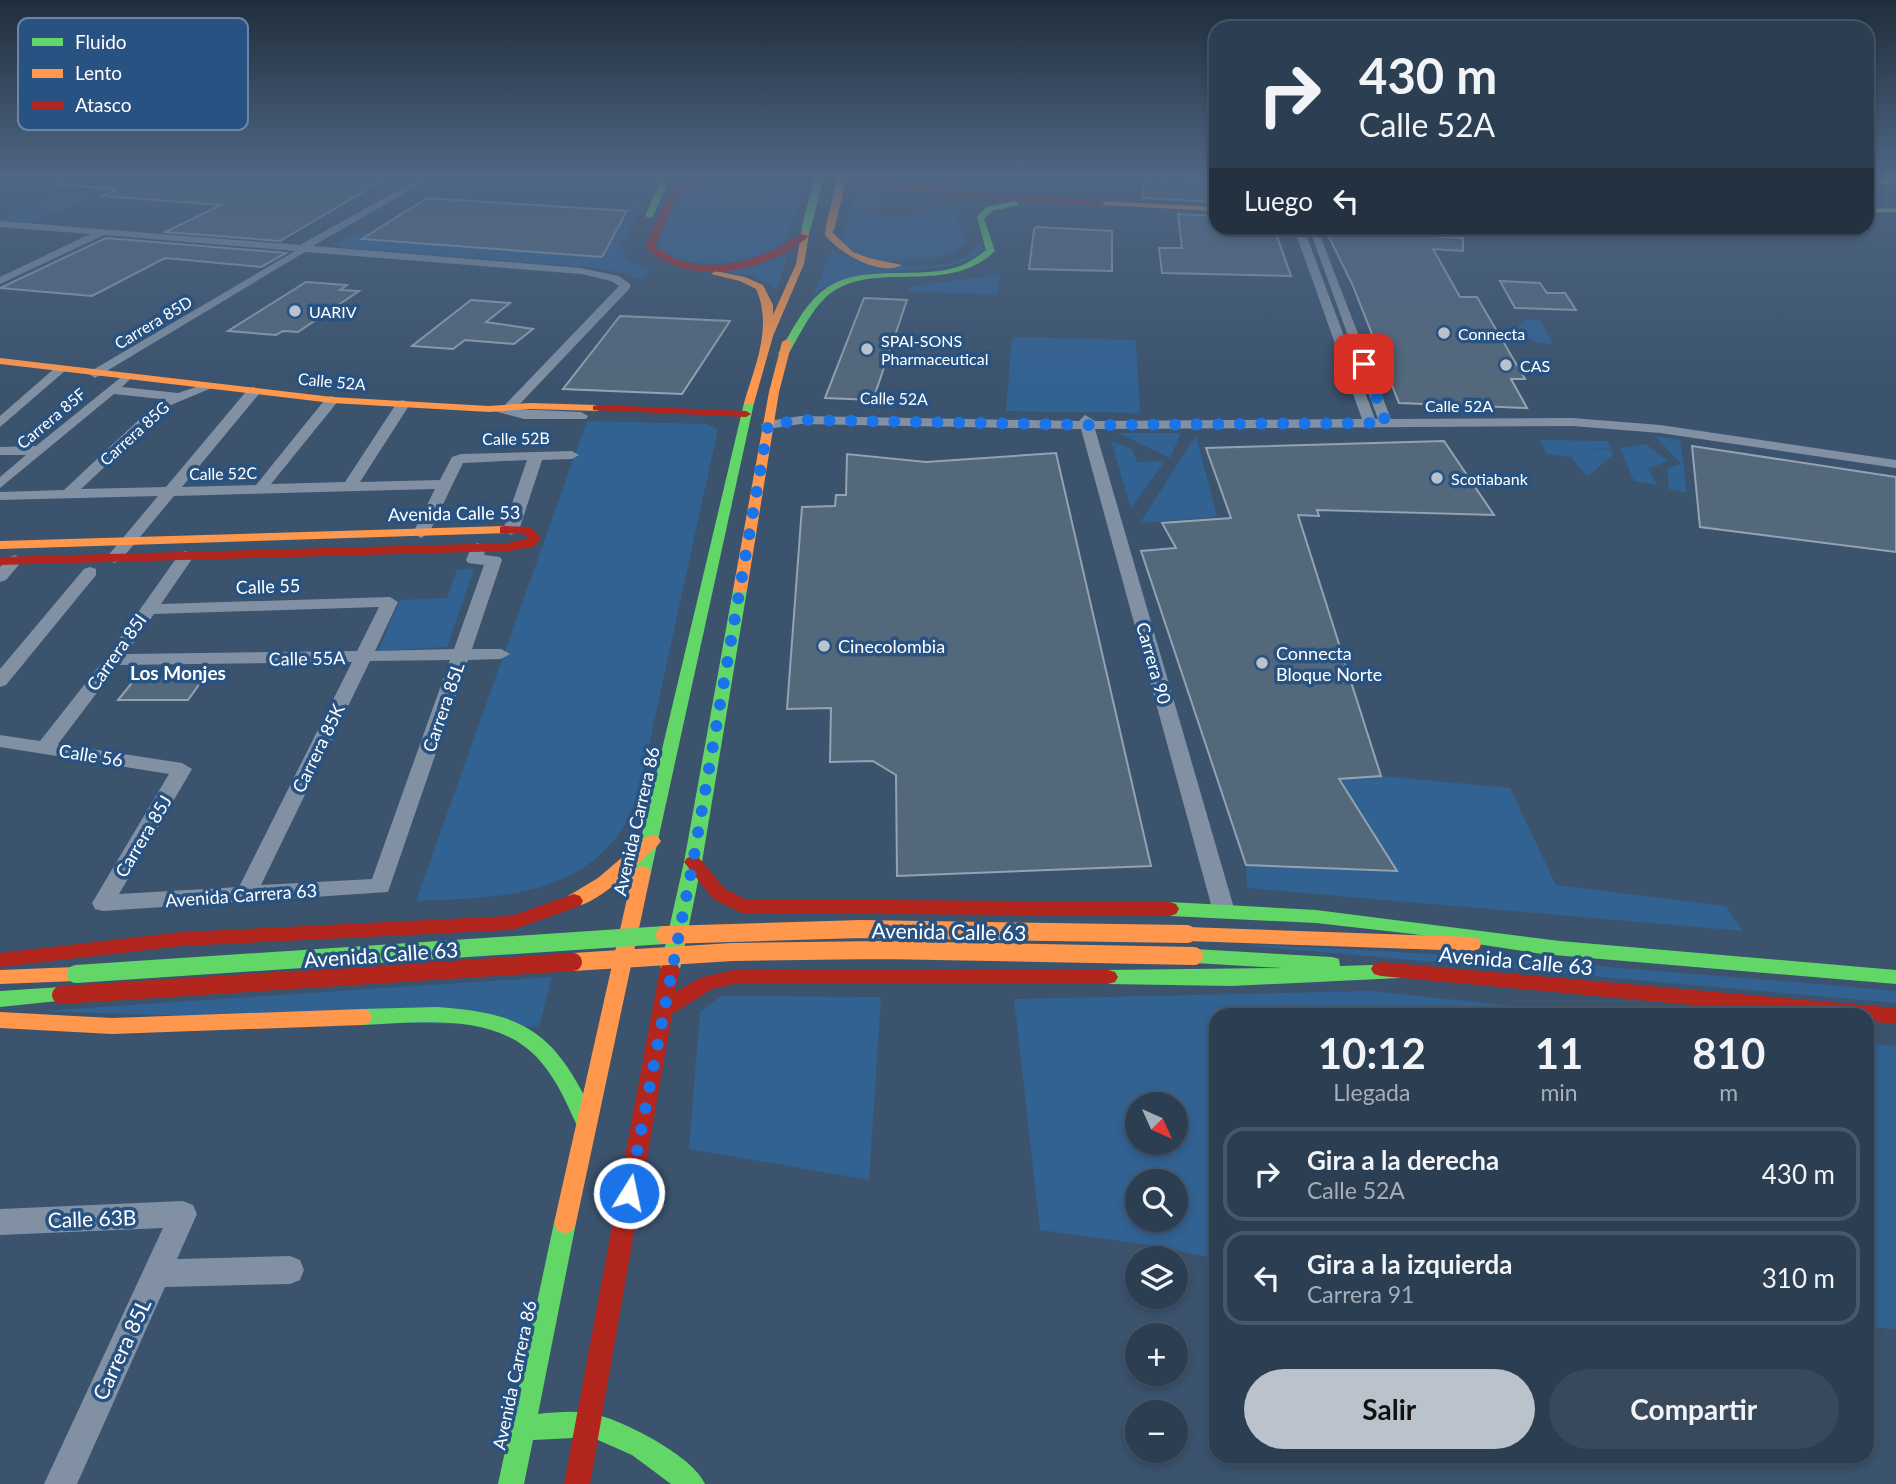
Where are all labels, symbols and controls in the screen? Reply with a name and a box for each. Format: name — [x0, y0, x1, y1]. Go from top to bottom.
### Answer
legend — [18, 18, 248, 130]
text: Fluido — [75, 30, 127, 53]
text: 430 m — [1359, 46, 1497, 104]
icon: right — [1244, 49, 1335, 140]
text: Lento — [75, 61, 122, 84]
text: Atasco — [75, 93, 131, 116]
text: Calle 52A — [1359, 105, 1495, 144]
icon: left — [1327, 182, 1365, 220]
text: Luego — [1244, 185, 1313, 217]
street label: Carrera 85D — [111, 291, 195, 353]
place label: UARIV — [309, 302, 357, 321]
marker: UARIV — [287, 303, 303, 319]
place label: Connecta — [1458, 324, 1525, 343]
marker: Connecta — [1436, 325, 1452, 341]
place label: SPAI-SONS Pharmaceutical — [881, 331, 988, 368]
pin — [1334, 334, 1394, 394]
marker: SPAI-SONS Pharmaceutical — [859, 341, 875, 357]
icon: arrive — [1345, 345, 1383, 383]
place label: CAS — [1520, 356, 1550, 375]
marker: CAS — [1498, 357, 1514, 373]
street label: Calle 52A — [297, 369, 367, 393]
street label: Carrera 85F — [13, 384, 89, 452]
street label: Calle 52A — [860, 388, 928, 408]
street label: Calle 52A — [1425, 396, 1493, 415]
street label: Carrera 85G — [96, 397, 172, 469]
street label: Calle 52B — [482, 428, 550, 448]
street label: Calle 52C — [189, 463, 257, 483]
place label: Scotiabank — [1451, 469, 1529, 488]
marker: Scotiabank — [1429, 470, 1445, 486]
street label: Avenida Calle 53 — [388, 501, 520, 525]
street label: Calle 55 — [235, 574, 301, 598]
street label: Carrera 85I — [81, 609, 151, 695]
street label: Carrera 90 — [1132, 620, 1176, 706]
place label: Cinecolombia — [838, 635, 945, 657]
marker: Cinecolombia — [816, 638, 832, 654]
place label: Connecta Bloque Norte — [1276, 642, 1382, 685]
street label: Calle 55A — [268, 646, 346, 670]
marker: Connecta Bloque Norte — [1254, 655, 1270, 671]
street label: Carrera 85L — [417, 659, 469, 755]
district label: Los Monjes — [130, 661, 226, 684]
street label: Carrera 85K — [287, 700, 349, 796]
street label: Calle 56 — [57, 739, 125, 771]
street label: Avenida Carrera 86 — [608, 744, 664, 898]
street label: Carrera 85J — [110, 791, 176, 881]
street label: Avenida Carrera 63 — [164, 879, 318, 911]
street label: Avenida Calle 63 — [872, 917, 1026, 945]
street label: Avenida Calle 63 — [303, 936, 459, 972]
street label: Avenida Calle 63 — [1438, 941, 1594, 979]
text: 10:12 — [1318, 1028, 1426, 1078]
text: 11 — [1535, 1028, 1583, 1078]
text: 810 — [1692, 1028, 1765, 1078]
text: Llegada — [1333, 1078, 1410, 1106]
text: min — [1540, 1078, 1578, 1106]
text: m — [1719, 1078, 1738, 1106]
north arrow — [1125, 1092, 1188, 1155]
map controls — [1125, 1092, 1188, 1463]
text: Gira a la derecha — [1307, 1144, 1499, 1176]
icon: right — [1248, 1155, 1286, 1193]
position arrow — [592, 1156, 666, 1230]
text: 430 m — [1762, 1158, 1835, 1190]
button: search — [1125, 1169, 1188, 1232]
text: Calle 52A — [1307, 1176, 1405, 1204]
street label: Calle 63B — [47, 1204, 137, 1232]
button: layers — [1125, 1246, 1188, 1309]
text: Gira a la izquierda — [1307, 1248, 1513, 1280]
icon: left — [1248, 1259, 1286, 1297]
text: 310 m — [1762, 1262, 1835, 1294]
text: Carrera 91 — [1307, 1280, 1414, 1308]
street label: Carrera 85L — [87, 1294, 155, 1404]
street label: Avenida Carrera 86 — [487, 1298, 541, 1452]
button: + — [1125, 1323, 1188, 1386]
button: Salir — [1244, 1369, 1535, 1449]
button: Compartir — [1549, 1369, 1839, 1449]
button: − — [1125, 1400, 1188, 1463]

